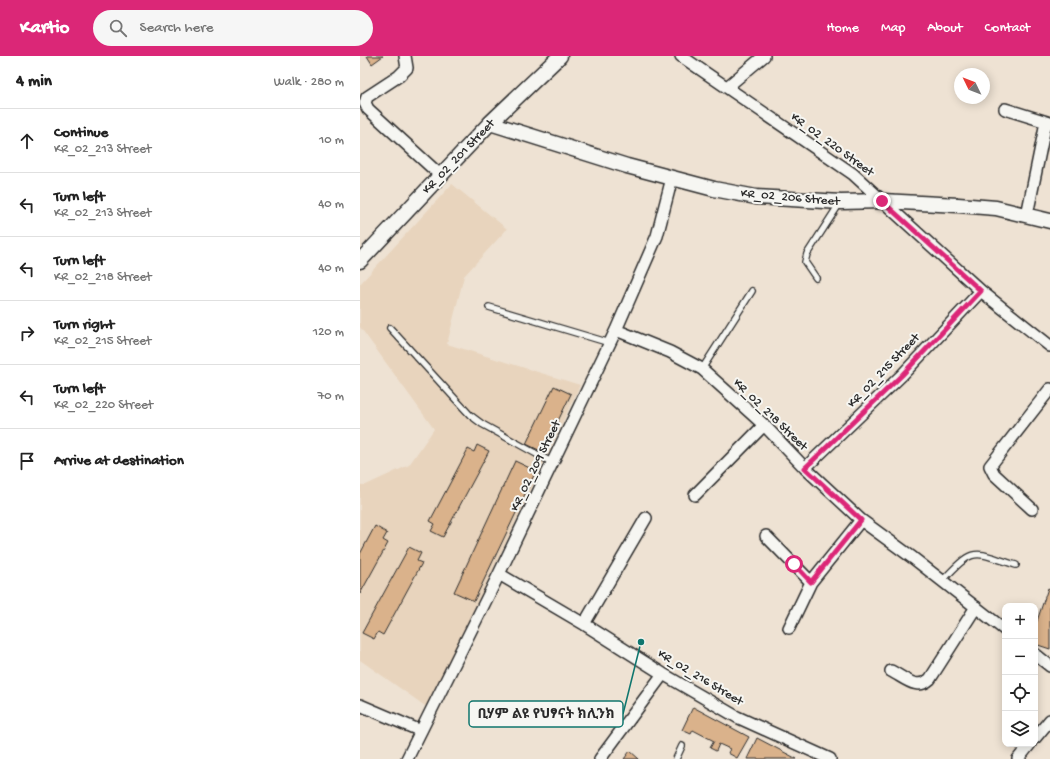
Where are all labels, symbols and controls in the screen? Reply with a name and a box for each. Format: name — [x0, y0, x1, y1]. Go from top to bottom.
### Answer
search box — [93, 10, 373, 46]
text: Kartio — [20, 17, 69, 40]
icon: search — [107, 17, 129, 39]
text: Search here — [139, 19, 213, 37]
text: Home — [827, 20, 859, 37]
text: Map — [881, 20, 905, 37]
text: About — [927, 20, 963, 37]
text: Contact — [985, 20, 1030, 37]
north arrow — [954, 68, 990, 104]
text: 4 min — [16, 72, 52, 92]
text: Walk · 280 m — [274, 75, 344, 90]
street label: KR_02_220 Street — [788, 110, 878, 181]
street label: KR_02_201 Street — [420, 115, 500, 197]
text: Continue — [54, 124, 108, 142]
icon: ahead — [16, 130, 38, 152]
text: 10 m — [319, 133, 344, 148]
text: KR_02_213 Street — [54, 142, 151, 157]
street label: KR_02_206 Street — [740, 186, 842, 210]
text: Turn left — [54, 188, 105, 206]
route end — [873, 192, 891, 210]
icon: left — [16, 194, 38, 216]
text: 40 m — [318, 197, 344, 212]
text: KR_02_213 Street — [54, 206, 151, 221]
text: Turn left — [54, 252, 105, 270]
icon: left — [16, 258, 38, 280]
text: 40 m — [318, 261, 344, 276]
text: KR_02_218 Street — [54, 270, 152, 285]
text: Turn right — [54, 316, 114, 334]
icon: right — [16, 322, 38, 344]
text: 120 m — [313, 325, 344, 340]
street label: KR_02_215 Street — [845, 330, 924, 411]
text: KR_02_215 Street — [54, 334, 151, 349]
street label: KR_02_218 Street — [730, 376, 812, 455]
text: Turn left — [54, 380, 105, 398]
icon: left — [16, 386, 38, 408]
text: 70 m — [318, 389, 344, 404]
text: KR_02_220 Street — [54, 398, 153, 413]
street label: KR_02_209 Street — [508, 417, 565, 514]
icon: arrive — [16, 450, 38, 472]
text: Arrive at destination — [54, 452, 184, 470]
route start — [785, 555, 803, 573]
map controls — [1002, 603, 1038, 747]
button: + — [1002, 603, 1038, 639]
button: − — [1002, 639, 1038, 675]
street label: KR_02_216 Street — [655, 647, 747, 710]
button: locate — [1002, 675, 1038, 711]
callout: ቢሃም ልዩ የህፃናት ክሊንክ — [469, 701, 623, 727]
text: ቢሃም ልዩ የህፃናት ክሊንክ — [477, 706, 615, 724]
button: layers — [1002, 711, 1038, 747]

